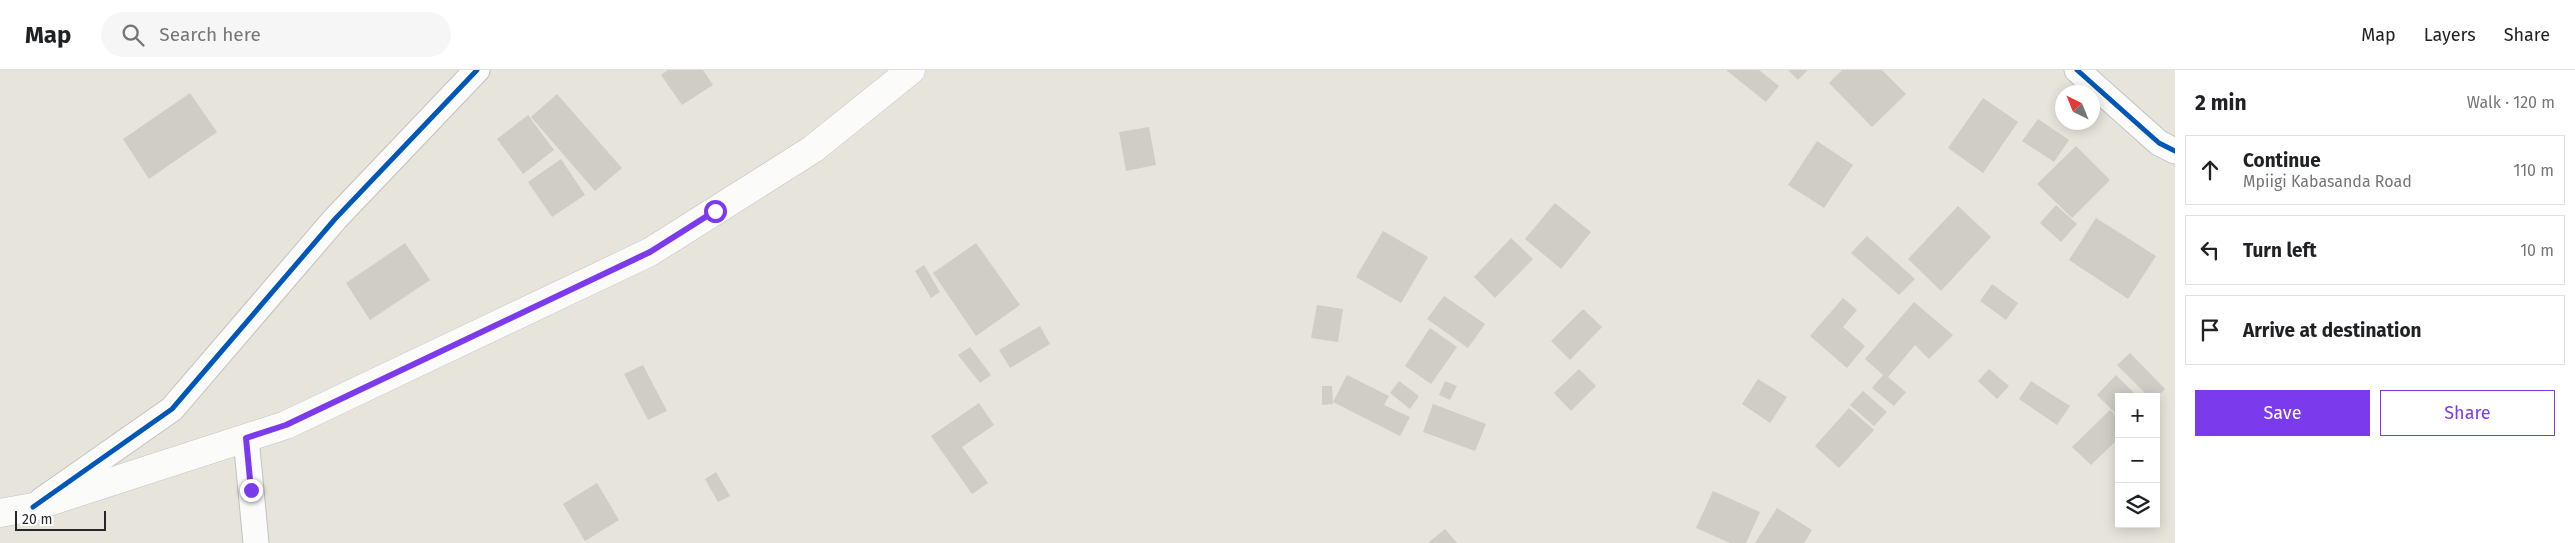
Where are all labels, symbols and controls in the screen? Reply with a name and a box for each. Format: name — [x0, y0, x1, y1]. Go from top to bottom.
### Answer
search box — [101, 12, 451, 57]
text: Map — [25, 21, 71, 49]
icon: search — [119, 21, 147, 49]
text: Search here — [159, 23, 261, 46]
text: Map — [2361, 24, 2396, 46]
text: Layers — [2424, 24, 2476, 46]
text: Share — [2504, 24, 2550, 46]
north arrow — [2055, 85, 2100, 130]
text: 2 min — [2195, 90, 2247, 116]
text: Walk · 120 m — [2467, 93, 2555, 112]
text: Continue — [2243, 149, 2321, 172]
icon: ahead — [2196, 156, 2224, 184]
text: 110 m — [2513, 161, 2554, 180]
text: Mpiigi Kabasanda Road — [2243, 172, 2412, 191]
route start — [704, 200, 727, 223]
icon: left — [2196, 236, 2224, 264]
text: Turn left — [2243, 239, 2317, 262]
text: 10 m — [2520, 241, 2554, 260]
icon: arrive — [2196, 316, 2224, 344]
text: Arrive at destination — [2243, 319, 2422, 342]
button: Save — [2195, 390, 2370, 436]
button: Share — [2380, 390, 2555, 436]
map controls — [2115, 393, 2160, 528]
button: + — [2115, 393, 2160, 438]
button: − — [2115, 438, 2160, 483]
route end — [240, 479, 263, 502]
button: layers — [2115, 483, 2160, 528]
scale bar — [15, 508, 106, 531]
text: 20 m — [22, 511, 52, 528]

